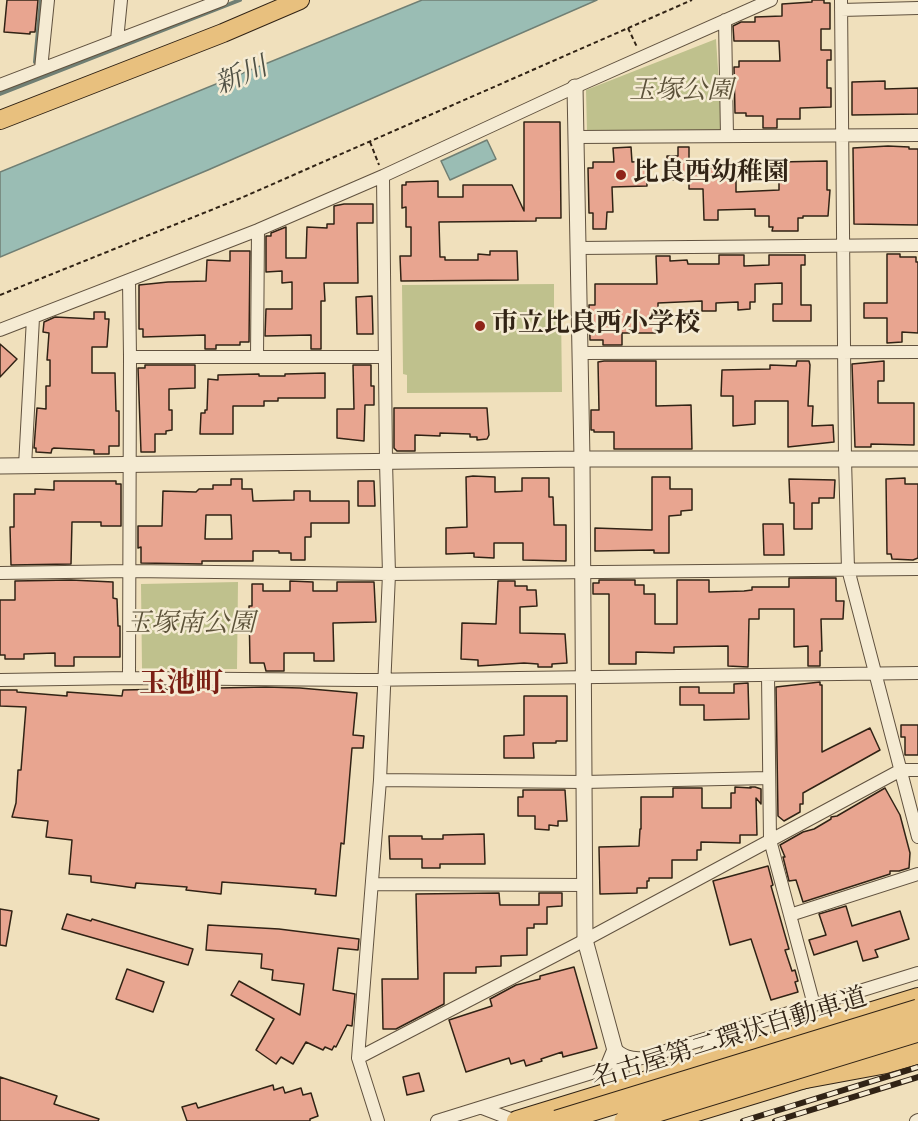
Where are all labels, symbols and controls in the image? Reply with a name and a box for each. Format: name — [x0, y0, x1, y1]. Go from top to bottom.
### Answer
water label: 新川 — [211, 53, 273, 103]
park label: 玉塚公園 — [629, 77, 733, 109]
place label: 比良西幼稚園 — [633, 159, 789, 191]
marker: 比良西幼稚園 — [614, 168, 628, 182]
place label: 市立比良西小学校 — [492, 310, 700, 342]
marker: 市立比良西小学校 — [473, 319, 487, 333]
park label: 玉塚南公園 — [125, 610, 255, 642]
district label: 玉池町 — [139, 669, 223, 703]
street label: 名古屋第二環状自動車道 — [589, 983, 871, 1097]

